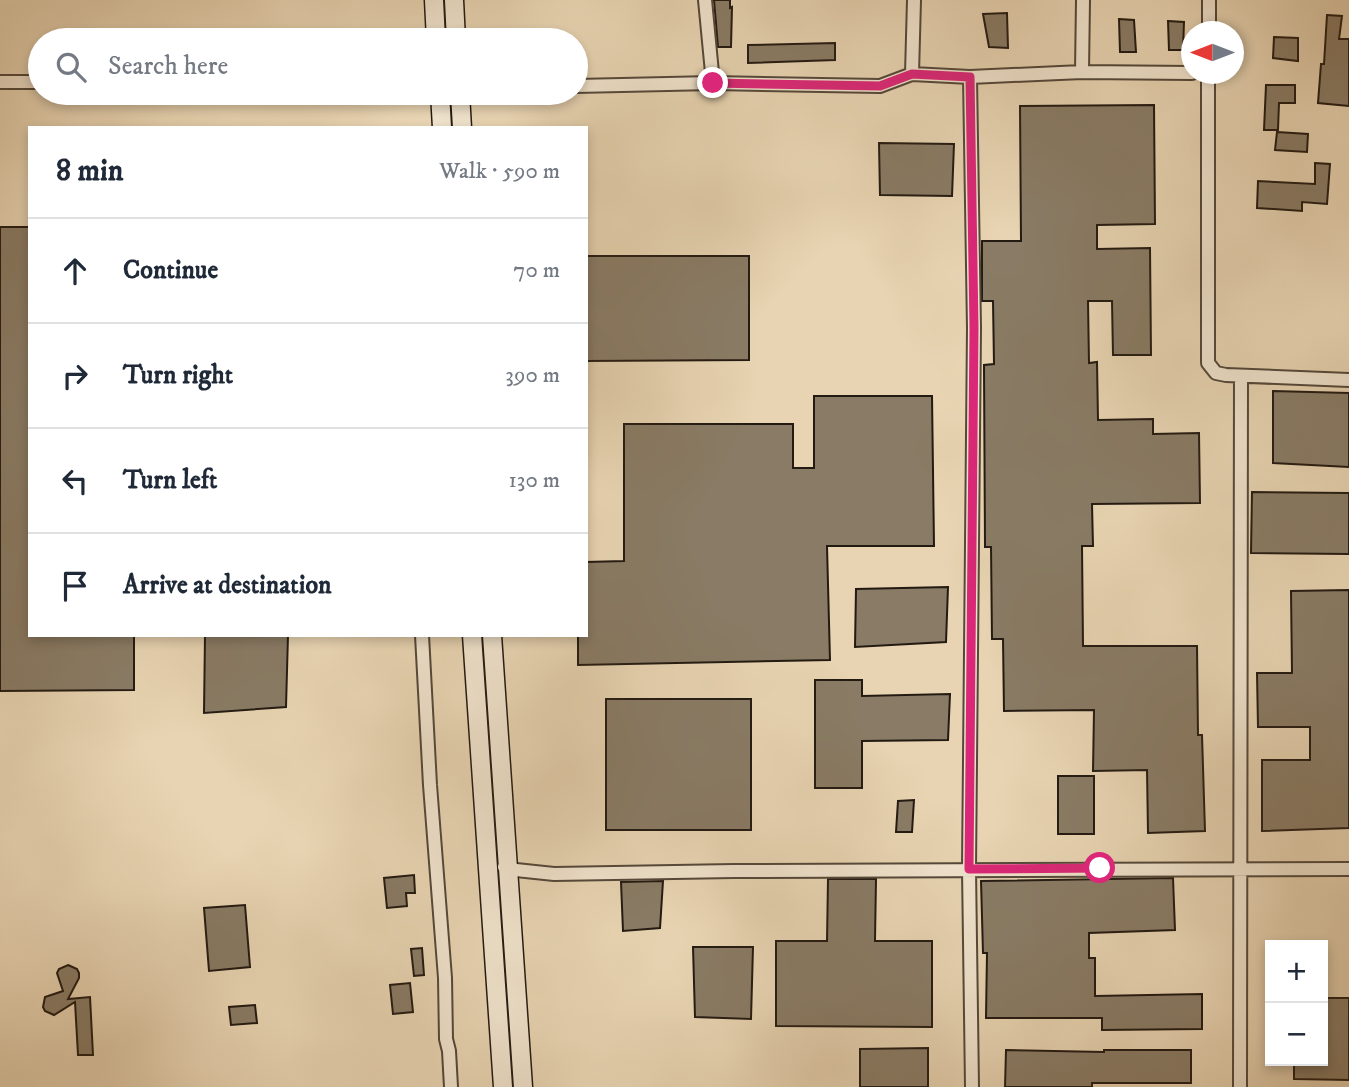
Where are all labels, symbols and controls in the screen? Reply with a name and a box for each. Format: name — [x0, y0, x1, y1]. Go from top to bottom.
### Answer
north arrow — [1181, 21, 1244, 84]
search box — [28, 28, 588, 105]
icon: search — [52, 48, 90, 86]
text: Search here — [108, 50, 228, 83]
route end — [697, 67, 728, 98]
text: 8 min — [56, 153, 123, 190]
text: Walk · 590 m — [439, 157, 560, 186]
icon: ahead — [56, 252, 94, 290]
text: Continue — [123, 254, 218, 287]
text: 70 m — [513, 256, 560, 285]
icon: right — [56, 357, 94, 395]
text: Turn right — [123, 359, 233, 392]
text: 390 m — [505, 361, 560, 390]
icon: left — [56, 462, 94, 500]
text: Turn left — [123, 464, 217, 497]
text: 130 m — [508, 466, 560, 495]
icon: arrive — [56, 567, 94, 605]
text: Arrive at destination — [123, 569, 332, 602]
route start — [1084, 852, 1115, 883]
map controls — [1265, 940, 1328, 1066]
button: + — [1265, 940, 1328, 1003]
button: − — [1265, 1003, 1328, 1066]

